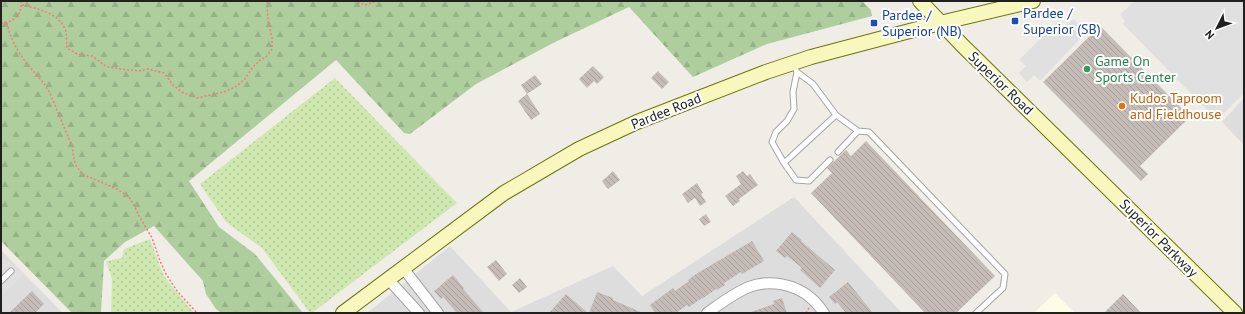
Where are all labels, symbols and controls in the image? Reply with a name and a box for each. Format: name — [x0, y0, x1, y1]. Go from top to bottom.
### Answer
place label: Pardee / Superior (SB) — [1023, 4, 1101, 38]
place label: Pardee / Superior (NB) — [882, 6, 962, 40]
north arrow — [1197, 8, 1237, 48]
marker: Pardee / Superior (SB) — [1010, 16, 1020, 26]
marker: Pardee / Superior (NB) — [869, 18, 879, 28]
text: N — [1202, 27, 1217, 42]
street label: Superior Road — [965, 47, 1037, 119]
place label: Game On Sports Center — [1095, 52, 1176, 86]
marker: Game On Sports Center — [1082, 64, 1092, 74]
street label: Pardee Road — [628, 89, 704, 133]
place label: Kudos Taproom and Fieldhouse — [1130, 89, 1222, 123]
marker: Kudos Taproom and Fieldhouse — [1117, 101, 1127, 111]
street label: Superior Parkway — [1116, 195, 1202, 281]

